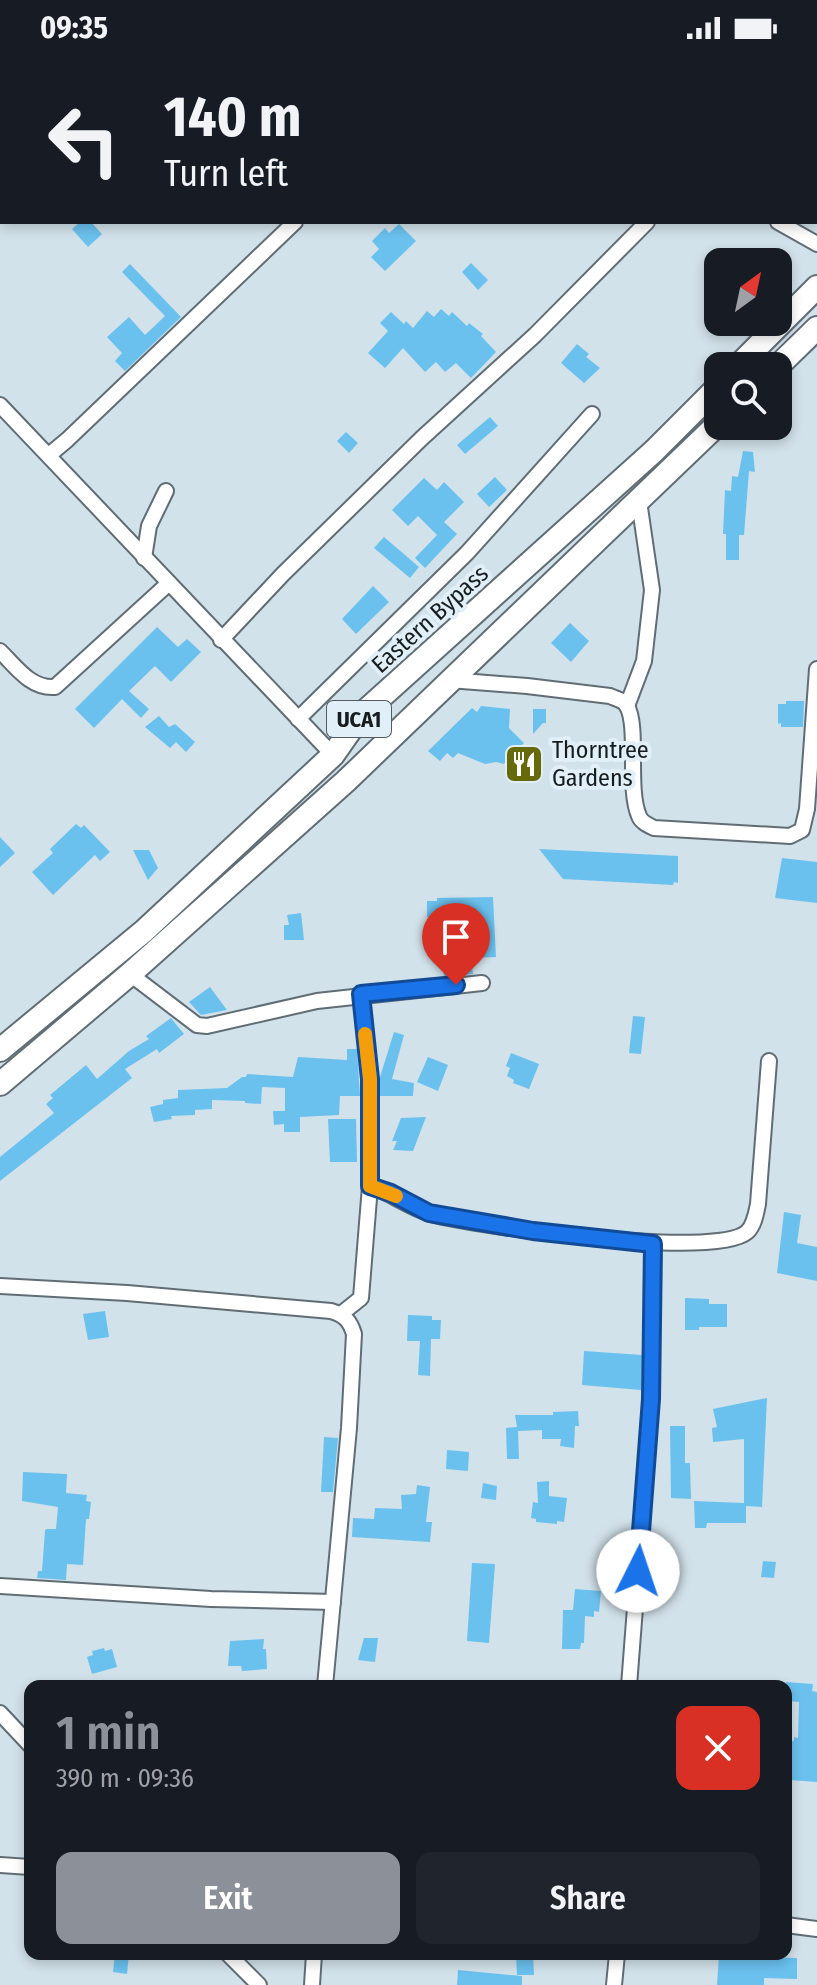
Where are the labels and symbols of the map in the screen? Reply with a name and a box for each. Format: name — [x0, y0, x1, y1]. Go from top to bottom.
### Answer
north arrow — [704, 248, 792, 336]
street label: Eastern Bypass — [366, 559, 494, 679]
road number: UCA1 — [327, 701, 391, 737]
place label: Thorntree Gardens — [552, 736, 649, 792]
restaurant icon: Thorntree Gardens — [503, 743, 545, 785]
pin — [422, 903, 490, 985]
position arrow — [596, 1529, 680, 1613]

